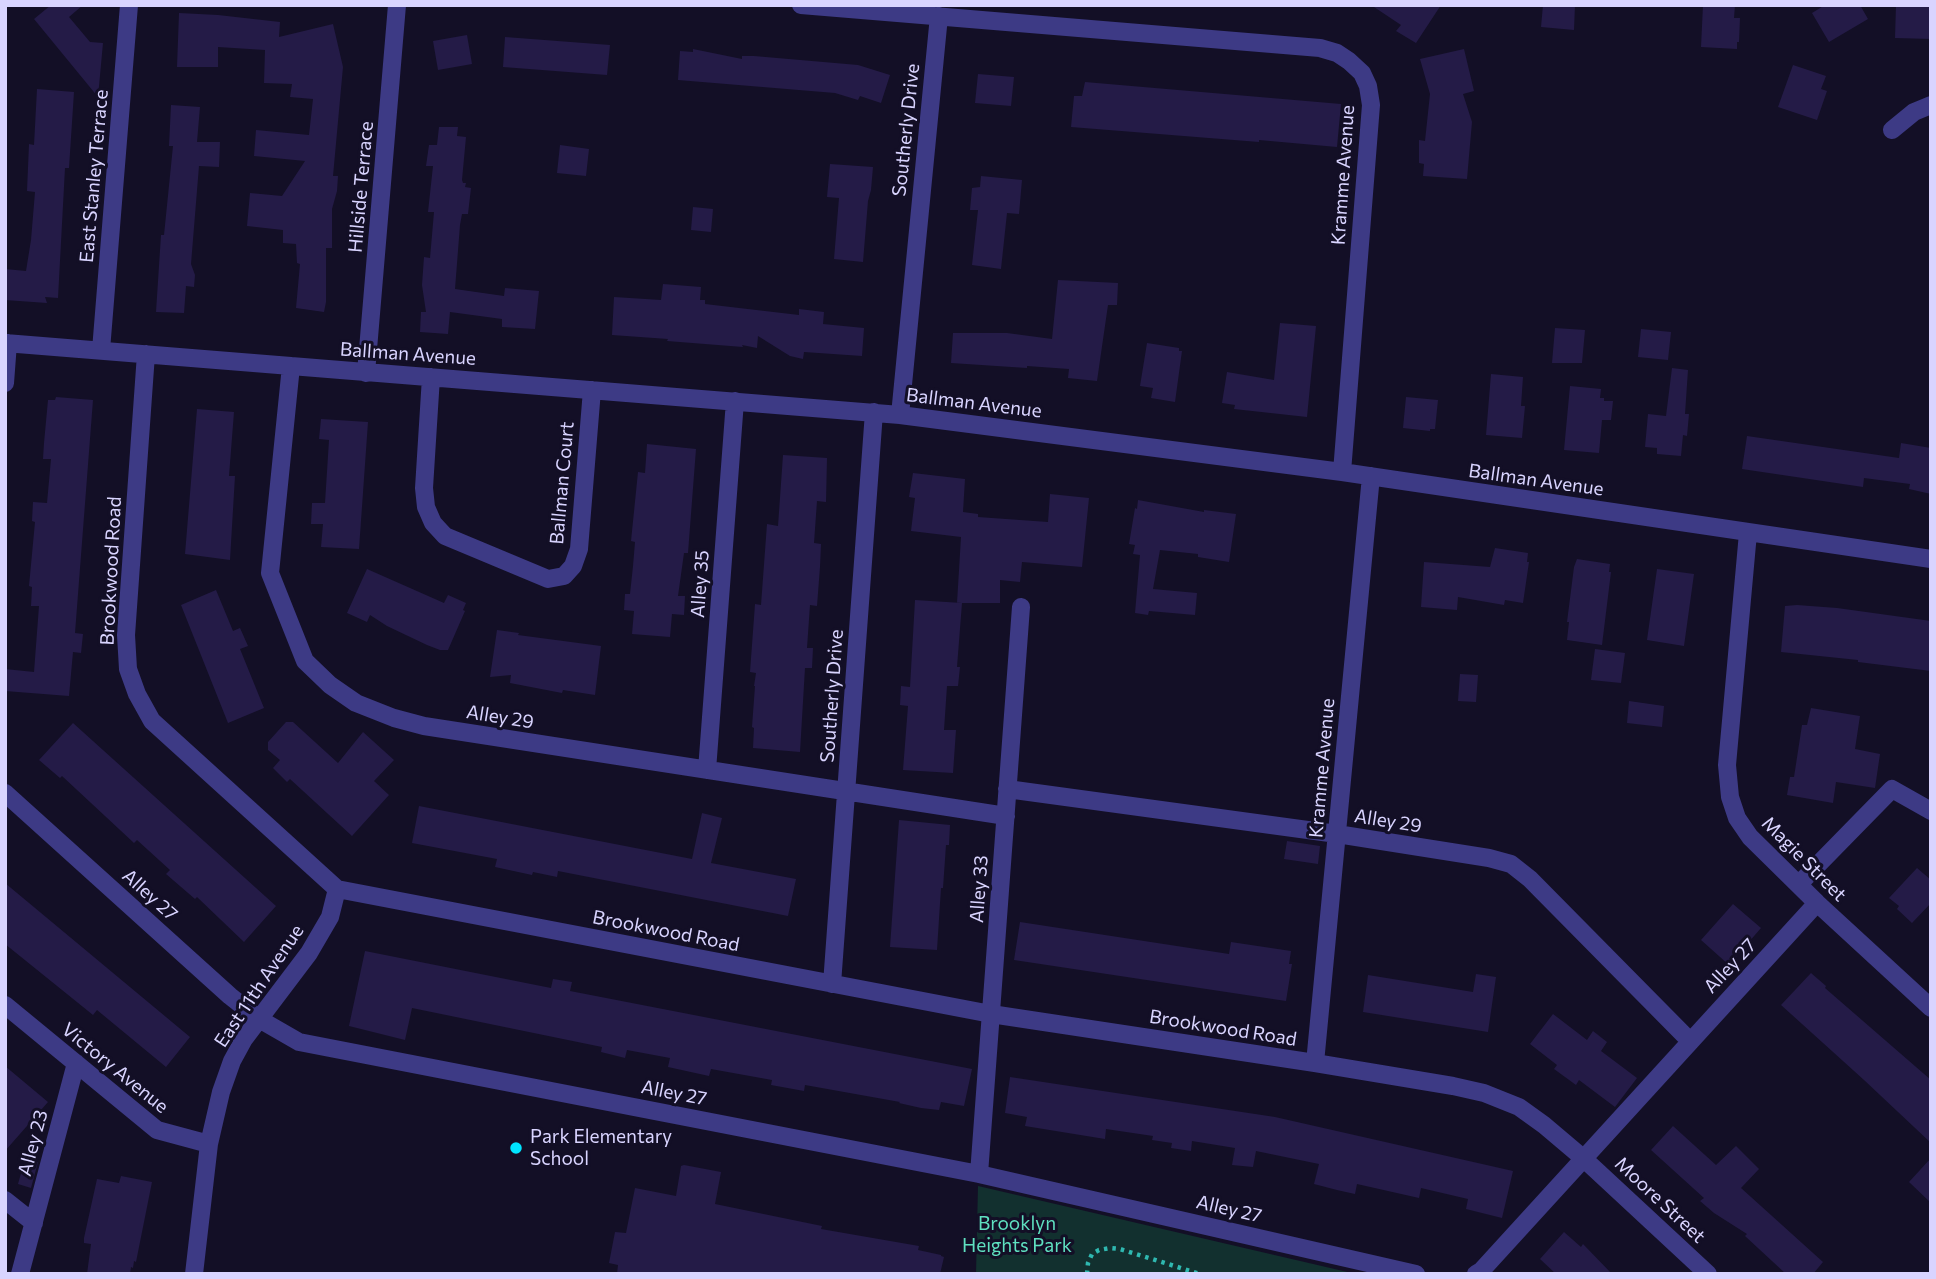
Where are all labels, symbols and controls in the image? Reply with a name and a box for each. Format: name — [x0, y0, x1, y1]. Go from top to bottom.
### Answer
street label: Southerly Drive — [888, 62, 924, 198]
street label: East Stanley Terrace — [75, 88, 113, 264]
street label: Kramme Avenue — [1327, 104, 1359, 246]
street label: Hillside Terrace — [344, 120, 378, 254]
street label: Ballman Avenue — [339, 338, 477, 370]
street label: Ballman Avenue — [905, 383, 1043, 423]
street label: Ballman Court — [545, 421, 579, 545]
street label: Ballman Avenue — [1467, 459, 1605, 501]
street label: Brookwood Road — [96, 496, 126, 646]
street label: Alley 35 — [686, 549, 714, 619]
street label: Southerly Drive — [816, 629, 848, 763]
street label: Kramme Avenue — [1305, 697, 1339, 839]
street label: Alley 29 — [465, 700, 535, 734]
street label: Alley 29 — [1353, 804, 1423, 838]
street label: Magie Street — [1757, 812, 1851, 906]
street label: Alley 33 — [965, 854, 993, 924]
street label: Alley 27 — [118, 864, 182, 926]
street label: Brookwood Road — [591, 906, 741, 956]
street label: East 11th Avenue — [210, 920, 308, 1052]
street label: Alley 27 — [1699, 934, 1761, 998]
street label: Brookwood Road — [1148, 1005, 1298, 1051]
street label: Victory Avenue — [57, 1018, 173, 1118]
street label: Alley 27 — [639, 1075, 709, 1111]
street label: Alley 23 — [13, 1108, 53, 1178]
place label: Park Elementary School — [530, 1126, 672, 1170]
marker: Park Elementary School — [508, 1140, 524, 1156]
street label: Moore Street — [1610, 1152, 1710, 1248]
street label: Alley 27 — [1194, 1190, 1264, 1228]
park label: Brooklyn Heights Park — [962, 1213, 1072, 1257]

